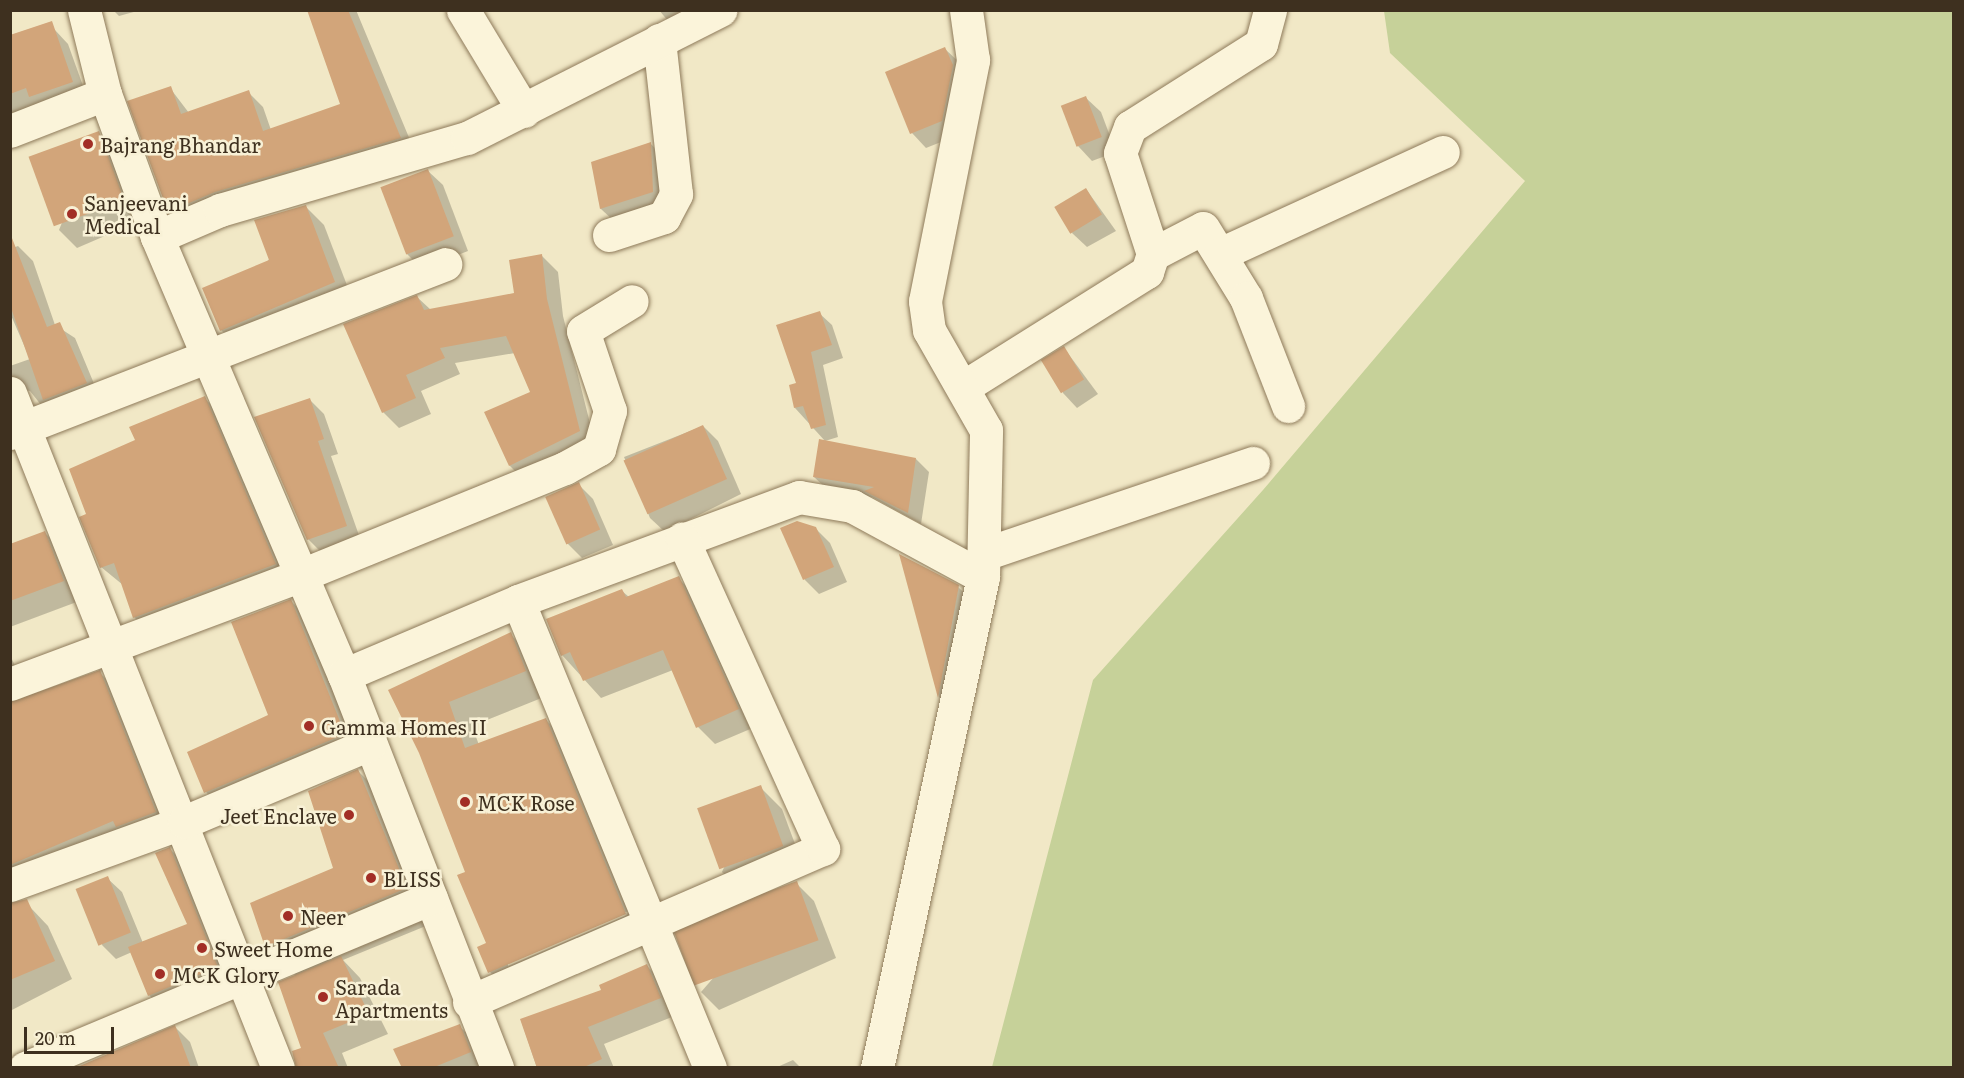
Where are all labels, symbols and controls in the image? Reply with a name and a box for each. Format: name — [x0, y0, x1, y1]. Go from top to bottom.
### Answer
place label: Bajrang Bhandar — [100, 132, 261, 156]
marker: Bajrang Bhandar — [81, 137, 95, 151]
place label: Sanjeevani Medical — [84, 190, 188, 237]
marker: Sanjeevani Medical — [65, 207, 79, 221]
place label: Gamma Homes II — [321, 714, 487, 738]
marker: Gamma Homes II — [302, 719, 316, 733]
place label: MCK Rose — [477, 790, 575, 814]
marker: MCK Rose — [458, 795, 472, 809]
place label: Jeet Enclave — [220, 803, 337, 827]
marker: Jeet Enclave — [342, 808, 356, 822]
place label: BLISS — [383, 866, 441, 890]
marker: BLISS — [364, 871, 378, 885]
place label: Neer — [300, 904, 346, 928]
marker: Neer — [281, 909, 295, 923]
place label: Sweet Home — [214, 936, 333, 960]
marker: Sweet Home — [195, 941, 209, 955]
place label: MCK Glory — [172, 962, 279, 986]
marker: MCK Glory — [153, 967, 167, 981]
place label: Sarada Apartments — [335, 974, 448, 1021]
marker: Sarada Apartments — [316, 990, 330, 1004]
scale bar — [27, 1015, 117, 1053]
text: 20 m — [35, 1024, 76, 1051]

